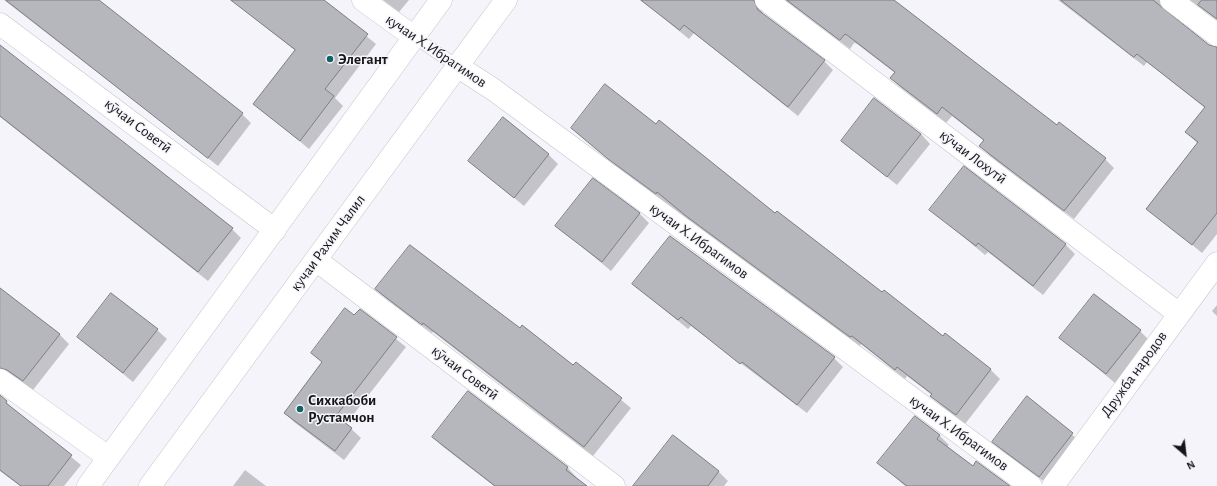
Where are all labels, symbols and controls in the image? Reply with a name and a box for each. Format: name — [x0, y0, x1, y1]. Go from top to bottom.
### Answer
street label: кучаи Х.Ибрагимов — [382, 10, 490, 92]
place label: Элегант — [338, 50, 388, 68]
marker: Элегант — [325, 54, 335, 64]
street label: кӯчаи Советӣ — [101, 95, 175, 157]
street label: кӯчаи Лохутӣ — [936, 126, 1010, 188]
street label: кучаи Рахим Чалил — [287, 191, 369, 295]
street label: кучаи Х.Ибрагимов — [646, 199, 752, 283]
street label: Дружба народов — [1097, 328, 1171, 420]
street label: кӯчаи Советӣ — [428, 342, 502, 404]
place label: Сихкабоби Рустамчон — [308, 391, 376, 426]
street label: кучаи Х.Ибрагимов — [906, 391, 1012, 475]
marker: Сихкабоби Рустамчон — [295, 404, 305, 414]
north arrow — [1165, 434, 1205, 474]
text: N — [1185, 458, 1197, 472]

